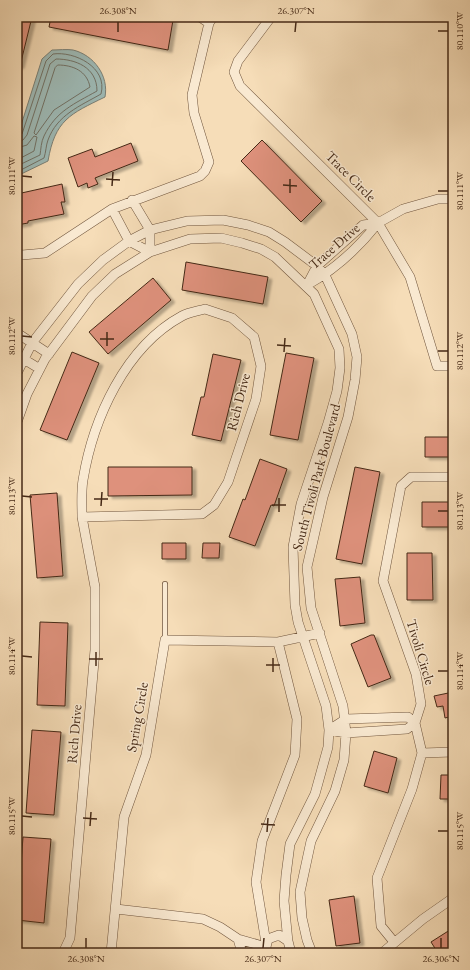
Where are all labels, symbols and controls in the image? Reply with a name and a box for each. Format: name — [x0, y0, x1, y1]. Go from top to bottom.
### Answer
text: 26.308°N — [99, 4, 137, 17]
text: 26.307°N — [277, 4, 315, 17]
text: 80.110°W — [453, 11, 466, 50]
street label: Trace Circle — [322, 147, 381, 206]
text: 80.111°W — [5, 156, 18, 195]
text: 80.111°W — [453, 171, 466, 210]
street label: Trace Drive — [305, 219, 364, 273]
text: 80.112°W — [5, 316, 18, 355]
text: 80.112°W — [453, 331, 466, 370]
street label: Rich Drive — [222, 371, 254, 433]
street label: South Tivoli Park Boulevard — [288, 401, 345, 552]
text: 80.113°W — [5, 476, 18, 515]
text: 80.113°W — [453, 491, 466, 530]
street label: Tivoli Circle — [403, 617, 440, 687]
text: 80.114°W — [5, 636, 18, 675]
text: 80.114°W — [453, 651, 466, 690]
street label: Spring Circle — [122, 680, 152, 753]
street label: Rich Drive — [62, 703, 86, 764]
text: 80.115°W — [5, 796, 18, 835]
text: 80.115°W — [453, 811, 466, 850]
text: 26.308°N — [67, 952, 105, 965]
text: 26.307°N — [244, 952, 282, 965]
text: 26.306°N — [422, 952, 460, 965]

